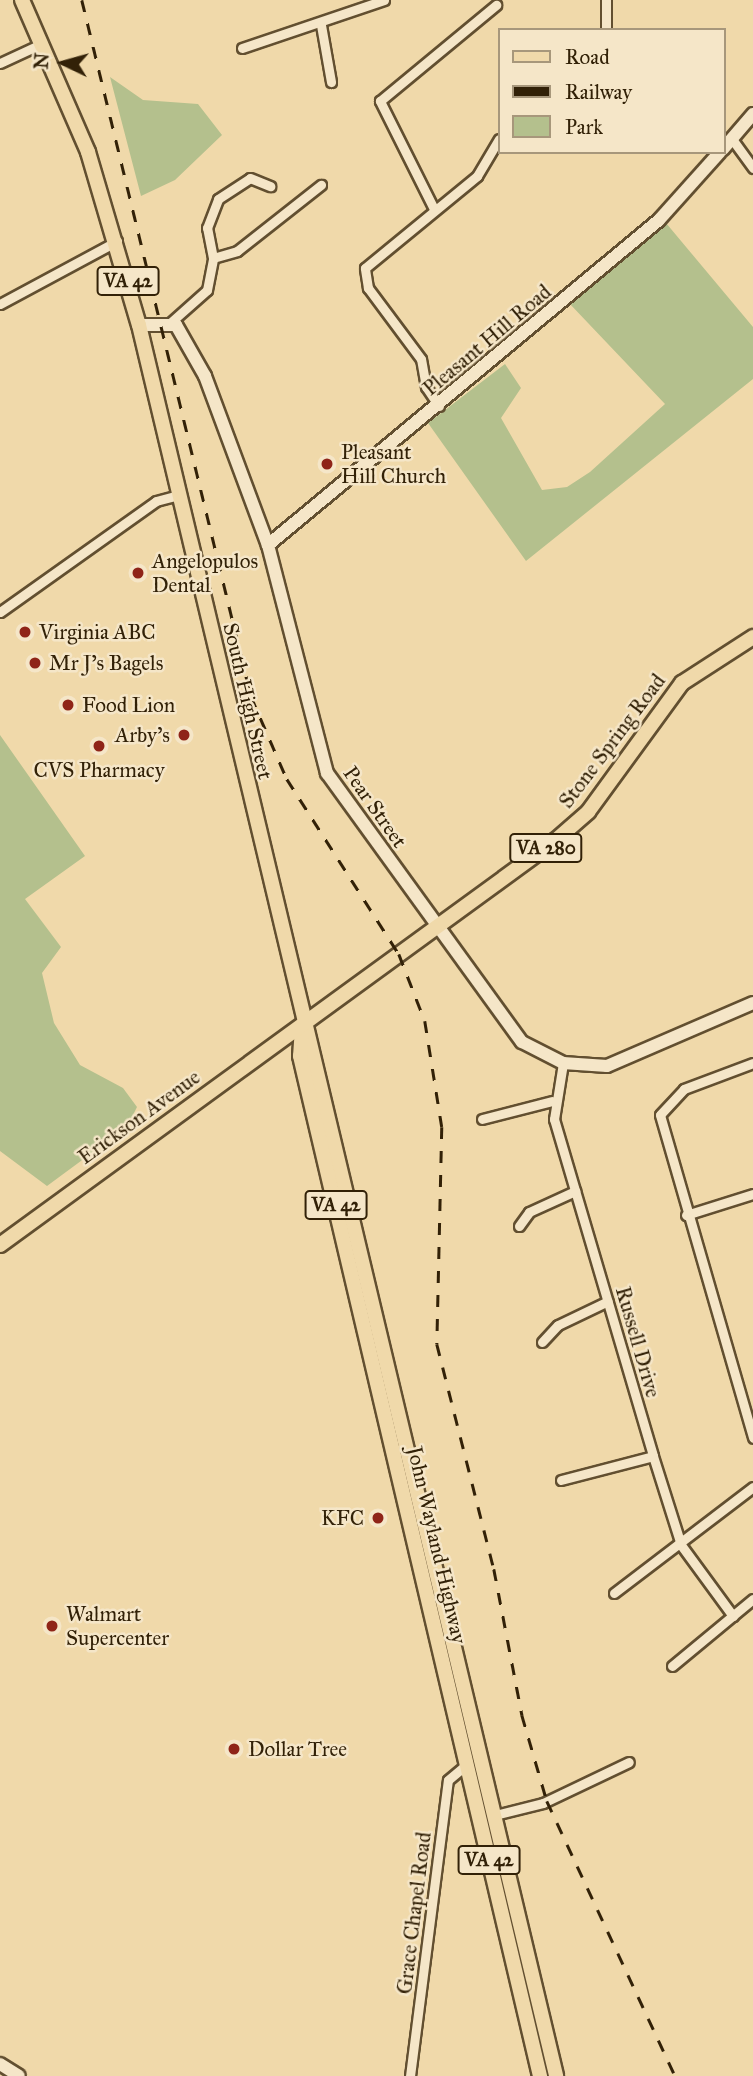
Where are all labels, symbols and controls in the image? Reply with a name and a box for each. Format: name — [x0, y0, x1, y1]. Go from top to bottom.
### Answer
north arrow — [28, 28, 98, 98]
legend — [498, 28, 725, 154]
text: Road — [565, 44, 610, 70]
text: N — [29, 52, 54, 70]
text: Railway — [565, 79, 632, 105]
text: Park — [565, 114, 603, 140]
road number: VA 42 — [96, 266, 160, 296]
street label: Pleasant Hill Road — [418, 279, 556, 401]
place label: Pleasant Hill Church — [341, 439, 446, 489]
marker: Pleasant Hill Church — [319, 456, 335, 472]
place label: Angelopulos Dental — [152, 548, 258, 598]
marker: Angelopulos Dental — [130, 565, 146, 581]
place label: Virginia ABC — [39, 619, 156, 645]
street label: South High Street — [218, 620, 278, 782]
marker: Virginia ABC — [17, 624, 33, 640]
place label: Mr J's Bagels — [49, 650, 163, 676]
marker: Mr J's Bagels — [27, 655, 43, 671]
street label: Stone Spring Road — [553, 669, 671, 813]
place label: Food Lion — [82, 692, 175, 718]
marker: Food Lion — [60, 697, 76, 713]
place label: Arby's — [115, 722, 170, 748]
marker: Arby's — [176, 727, 192, 743]
marker: CVS Pharmacy — [91, 738, 107, 754]
place label: CVS Pharmacy — [33, 757, 165, 783]
street label: Pear Street — [338, 761, 412, 853]
road number: VA 280 — [509, 832, 583, 863]
street label: Erickson Avenue — [73, 1064, 205, 1170]
road number: VA 42 — [304, 1190, 368, 1220]
street label: Russell Drive — [610, 1284, 666, 1400]
street label: John Wayland Highway — [402, 1444, 472, 1646]
place label: KFC — [321, 1505, 364, 1531]
marker: KFC — [370, 1510, 386, 1526]
place label: Walmart Supercenter — [66, 1601, 169, 1651]
marker: Walmart Supercenter — [44, 1618, 60, 1634]
place label: Dollar Tree — [248, 1736, 347, 1762]
marker: Dollar Tree — [226, 1741, 242, 1757]
street label: Grace Chapel Road — [392, 1830, 436, 1996]
road number: VA 42 — [458, 1844, 520, 1876]

